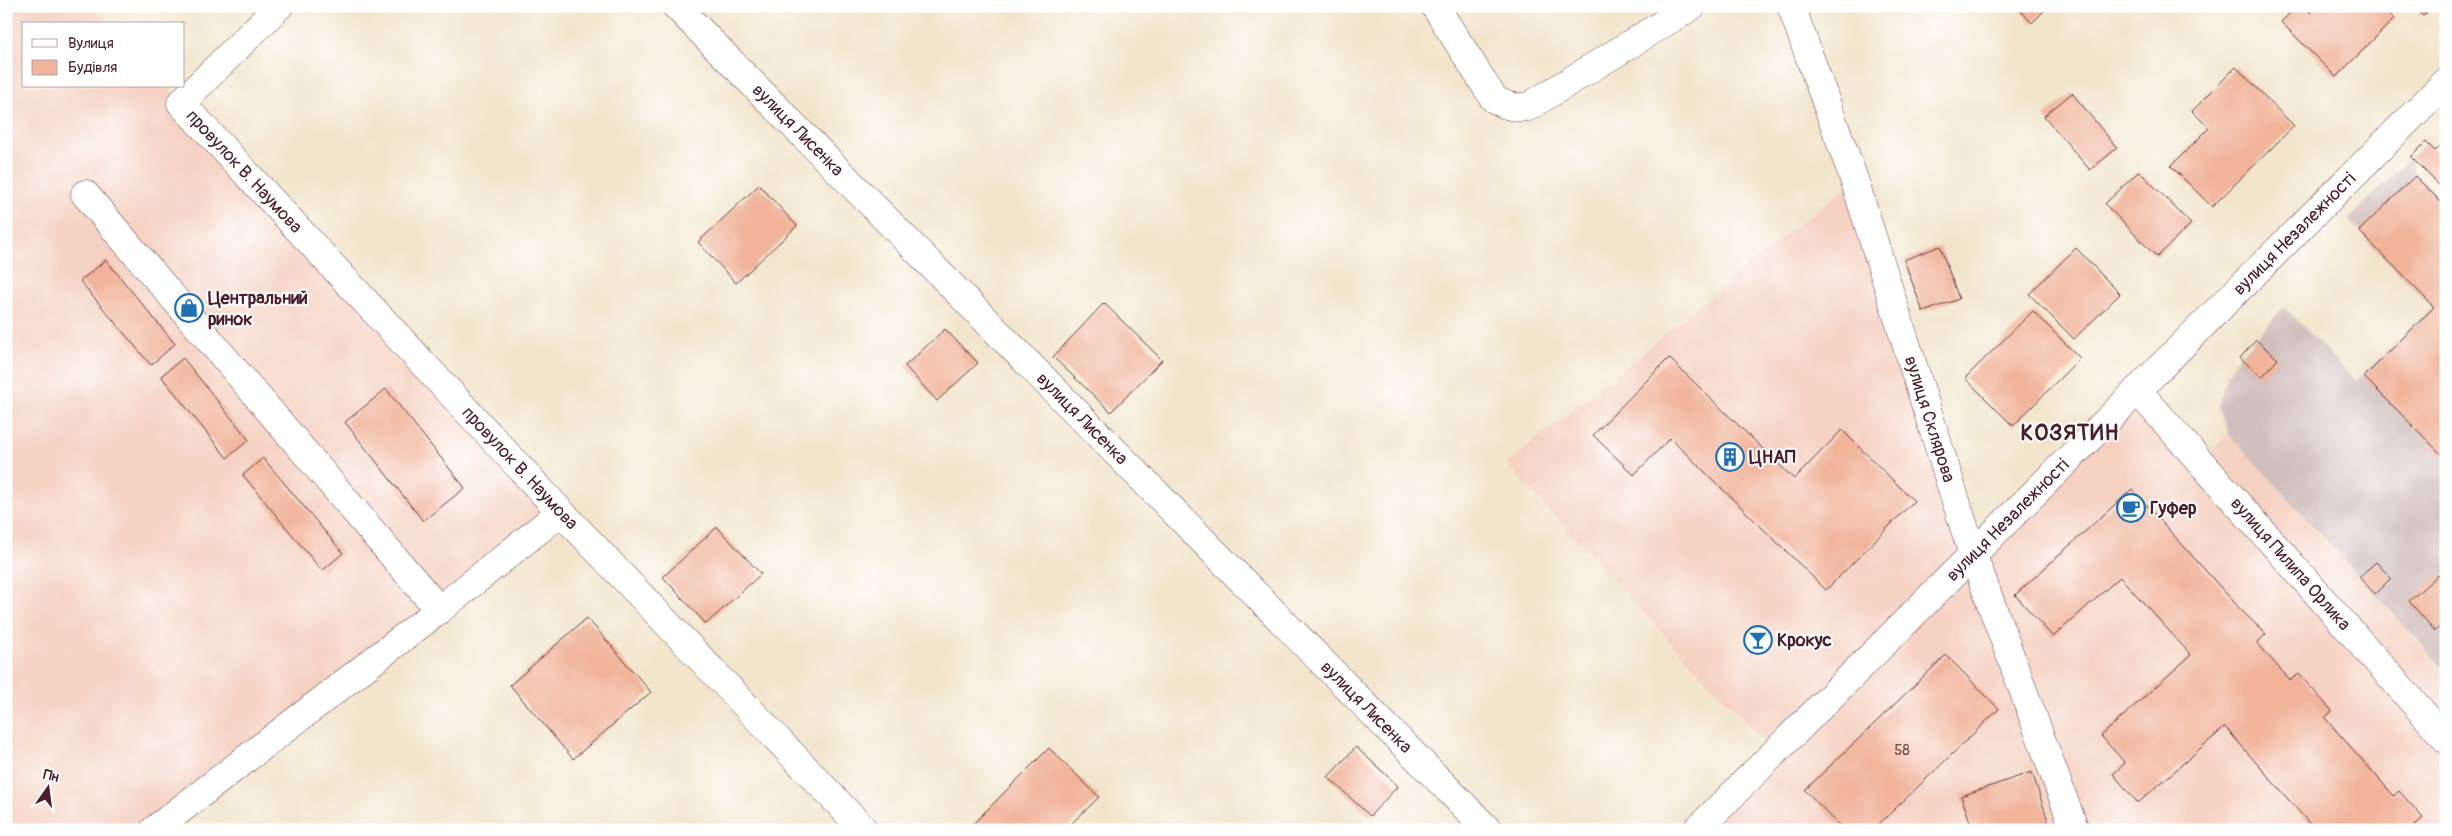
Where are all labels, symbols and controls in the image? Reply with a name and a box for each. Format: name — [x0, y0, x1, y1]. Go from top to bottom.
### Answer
legend — [22, 22, 185, 88]
text: Вулиця — [68, 34, 114, 53]
text: Будівля — [68, 58, 117, 77]
street label: вулиця Лисенка — [747, 79, 849, 182]
street label: провулок В. Наумова — [181, 105, 307, 238]
street label: вулиця Незалежності — [2228, 168, 2361, 300]
place label: Центральний ринок — [208, 287, 308, 331]
shop icon: Центральний ринок — [174, 293, 204, 323]
street label: вулиця Склярова — [1899, 353, 1960, 485]
street label: вулиця Лисенка — [1031, 368, 1133, 470]
street label: провулок В. Наумова — [457, 402, 583, 535]
district label: КОЗЯТИН — [2021, 419, 2119, 447]
building icon: ЦНАП — [1715, 442, 1745, 472]
place label: ЦНАП — [1749, 446, 1796, 469]
street label: вулиця Незалежності — [1942, 454, 2074, 586]
cafe icon: Гуфер — [2116, 493, 2146, 523]
street label: вулиця Пилипа Орлика — [2225, 493, 2356, 636]
place label: Гуфер — [2150, 497, 2197, 520]
bar icon: Крокус — [1743, 625, 1773, 655]
place label: Крокус — [1777, 629, 1832, 652]
street label: вулиця Лисенка — [1316, 656, 1417, 758]
house number: 58 — [1894, 741, 1910, 760]
north arrow — [22, 764, 72, 814]
text: Пн — [42, 766, 61, 786]

